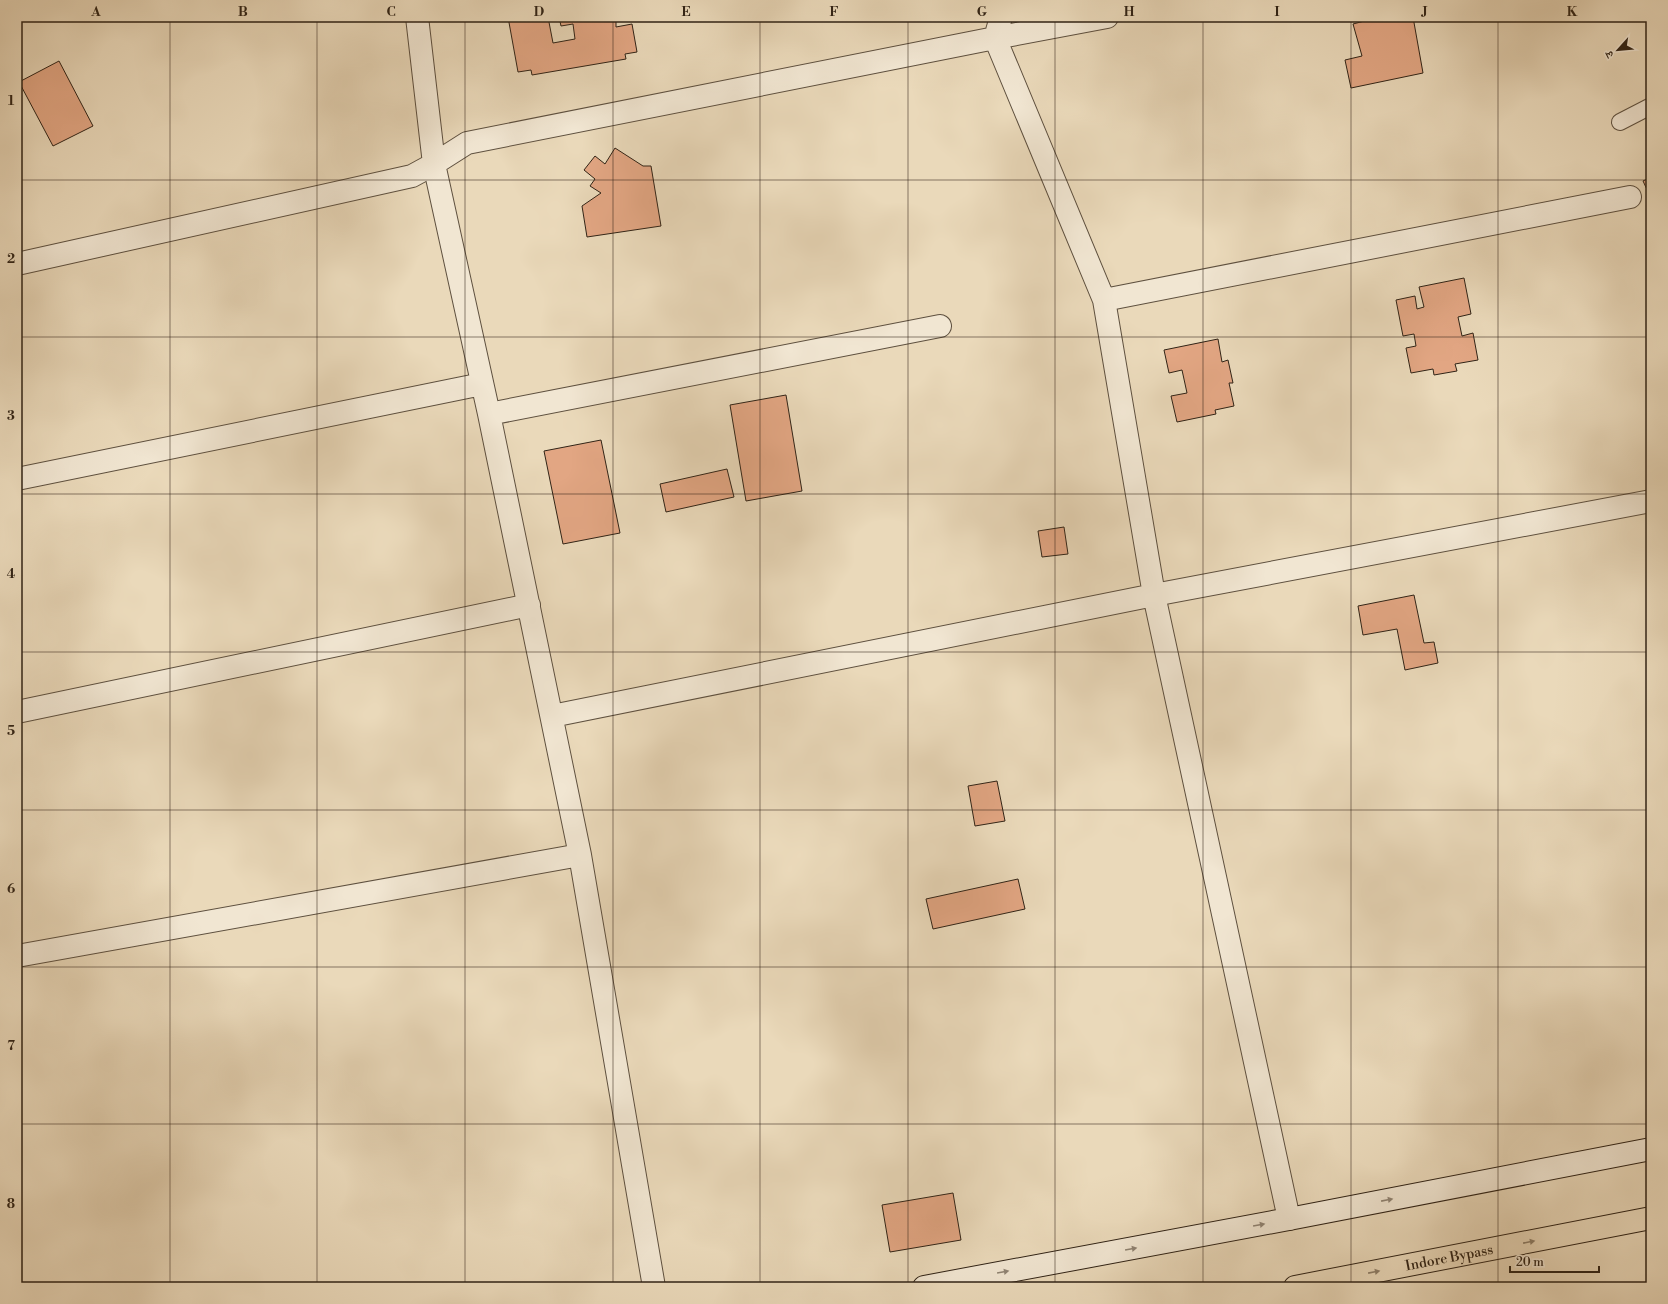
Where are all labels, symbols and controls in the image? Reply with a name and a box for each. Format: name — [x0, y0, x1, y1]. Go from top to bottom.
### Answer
text: A — [90, 4, 101, 20]
text: B — [238, 4, 248, 20]
text: C — [386, 4, 396, 20]
text: D — [534, 4, 544, 20]
text: E — [681, 4, 691, 20]
text: F — [829, 4, 839, 20]
text: G — [977, 4, 988, 20]
text: H — [1124, 4, 1135, 20]
text: I — [1274, 4, 1280, 20]
text: J — [1420, 4, 1428, 20]
text: K — [1567, 4, 1578, 20]
north arrow — [1598, 30, 1638, 70]
text: उ — [1602, 47, 1618, 61]
text: 1 — [8, 93, 15, 109]
text: 2 — [7, 251, 15, 267]
text: 3 — [7, 408, 15, 424]
text: 4 — [7, 566, 16, 582]
text: 5 — [7, 723, 15, 739]
text: 6 — [7, 881, 15, 897]
text: 7 — [7, 1038, 15, 1054]
text: 8 — [7, 1196, 15, 1212]
one-way arrow — [1381, 1197, 1393, 1203]
one-way arrow — [1253, 1222, 1265, 1228]
one-way arrow — [1523, 1238, 1535, 1244]
street label: Indore Bypass — [1404, 1241, 1495, 1275]
one-way arrow — [1125, 1245, 1137, 1251]
scale bar — [1510, 1248, 1599, 1274]
text: 20 m — [1516, 1255, 1544, 1270]
one-way arrow — [1368, 1268, 1380, 1274]
one-way arrow — [997, 1269, 1010, 1275]

